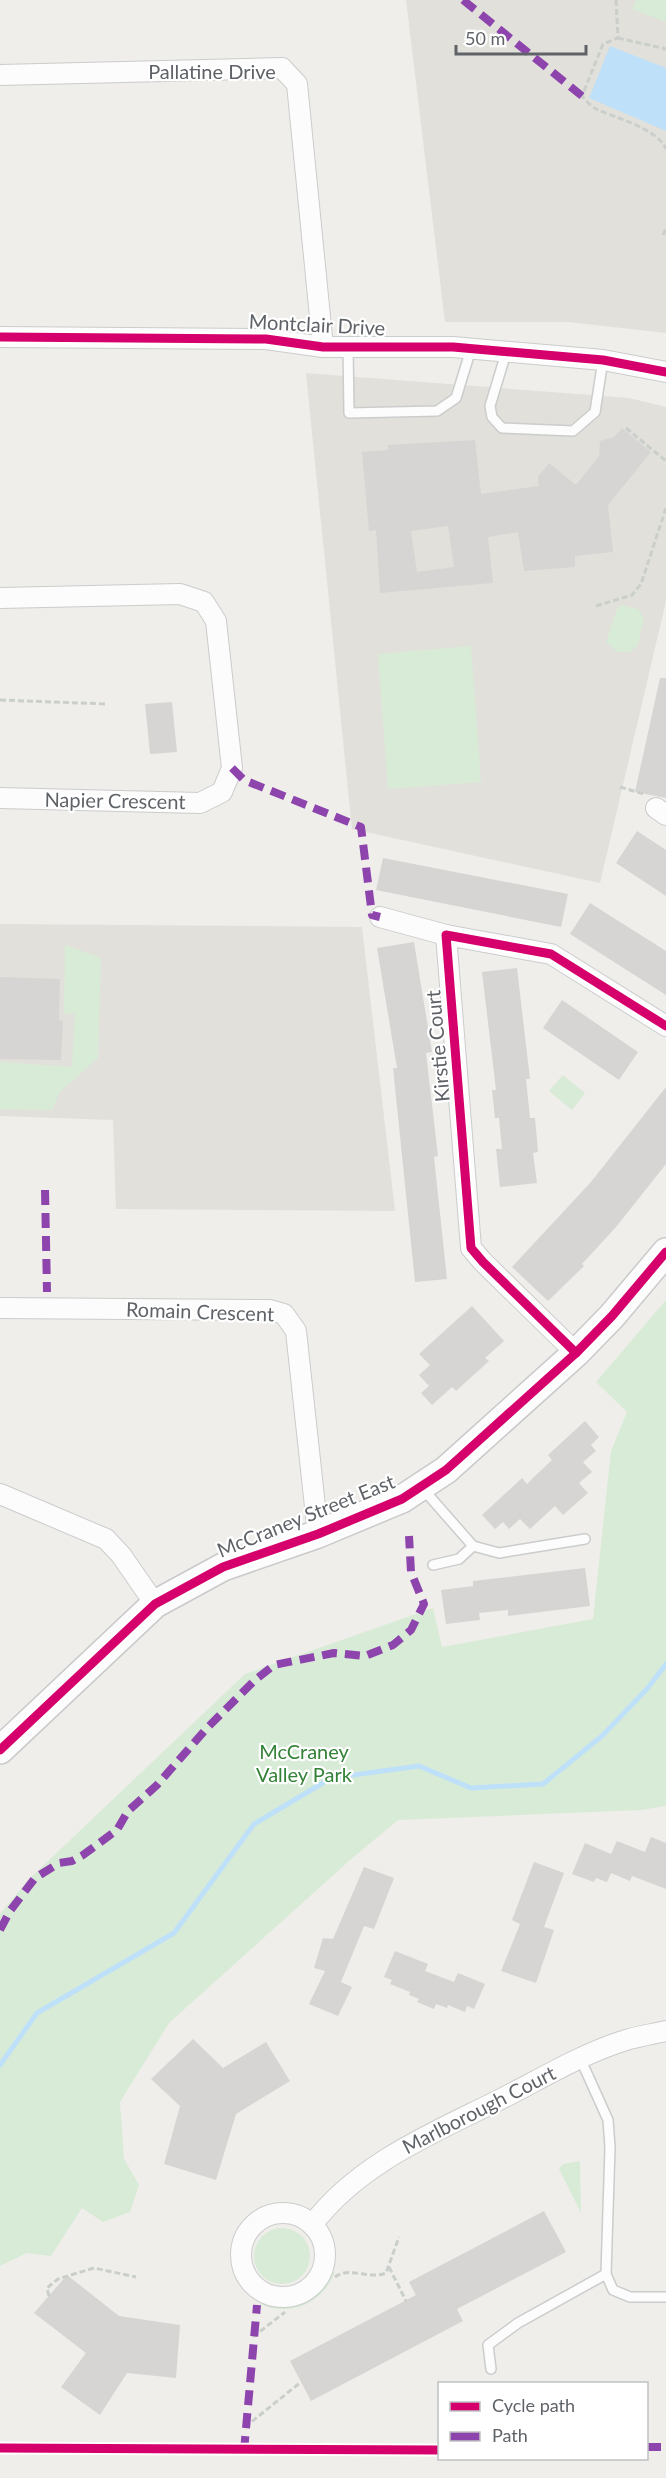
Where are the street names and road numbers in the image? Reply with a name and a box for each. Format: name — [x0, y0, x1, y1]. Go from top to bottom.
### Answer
street label: Pallatine Drive — [148, 59, 276, 83]
street label: Montclair Drive — [248, 308, 386, 340]
street label: Napier Crescent — [44, 787, 186, 813]
street label: Kirstie Court — [420, 989, 454, 1103]
street label: Romain Crescent — [126, 1296, 275, 1326]
street label: McCraney Street East — [213, 1468, 398, 1562]
street label: Marlborough Court — [398, 2060, 559, 2158]

